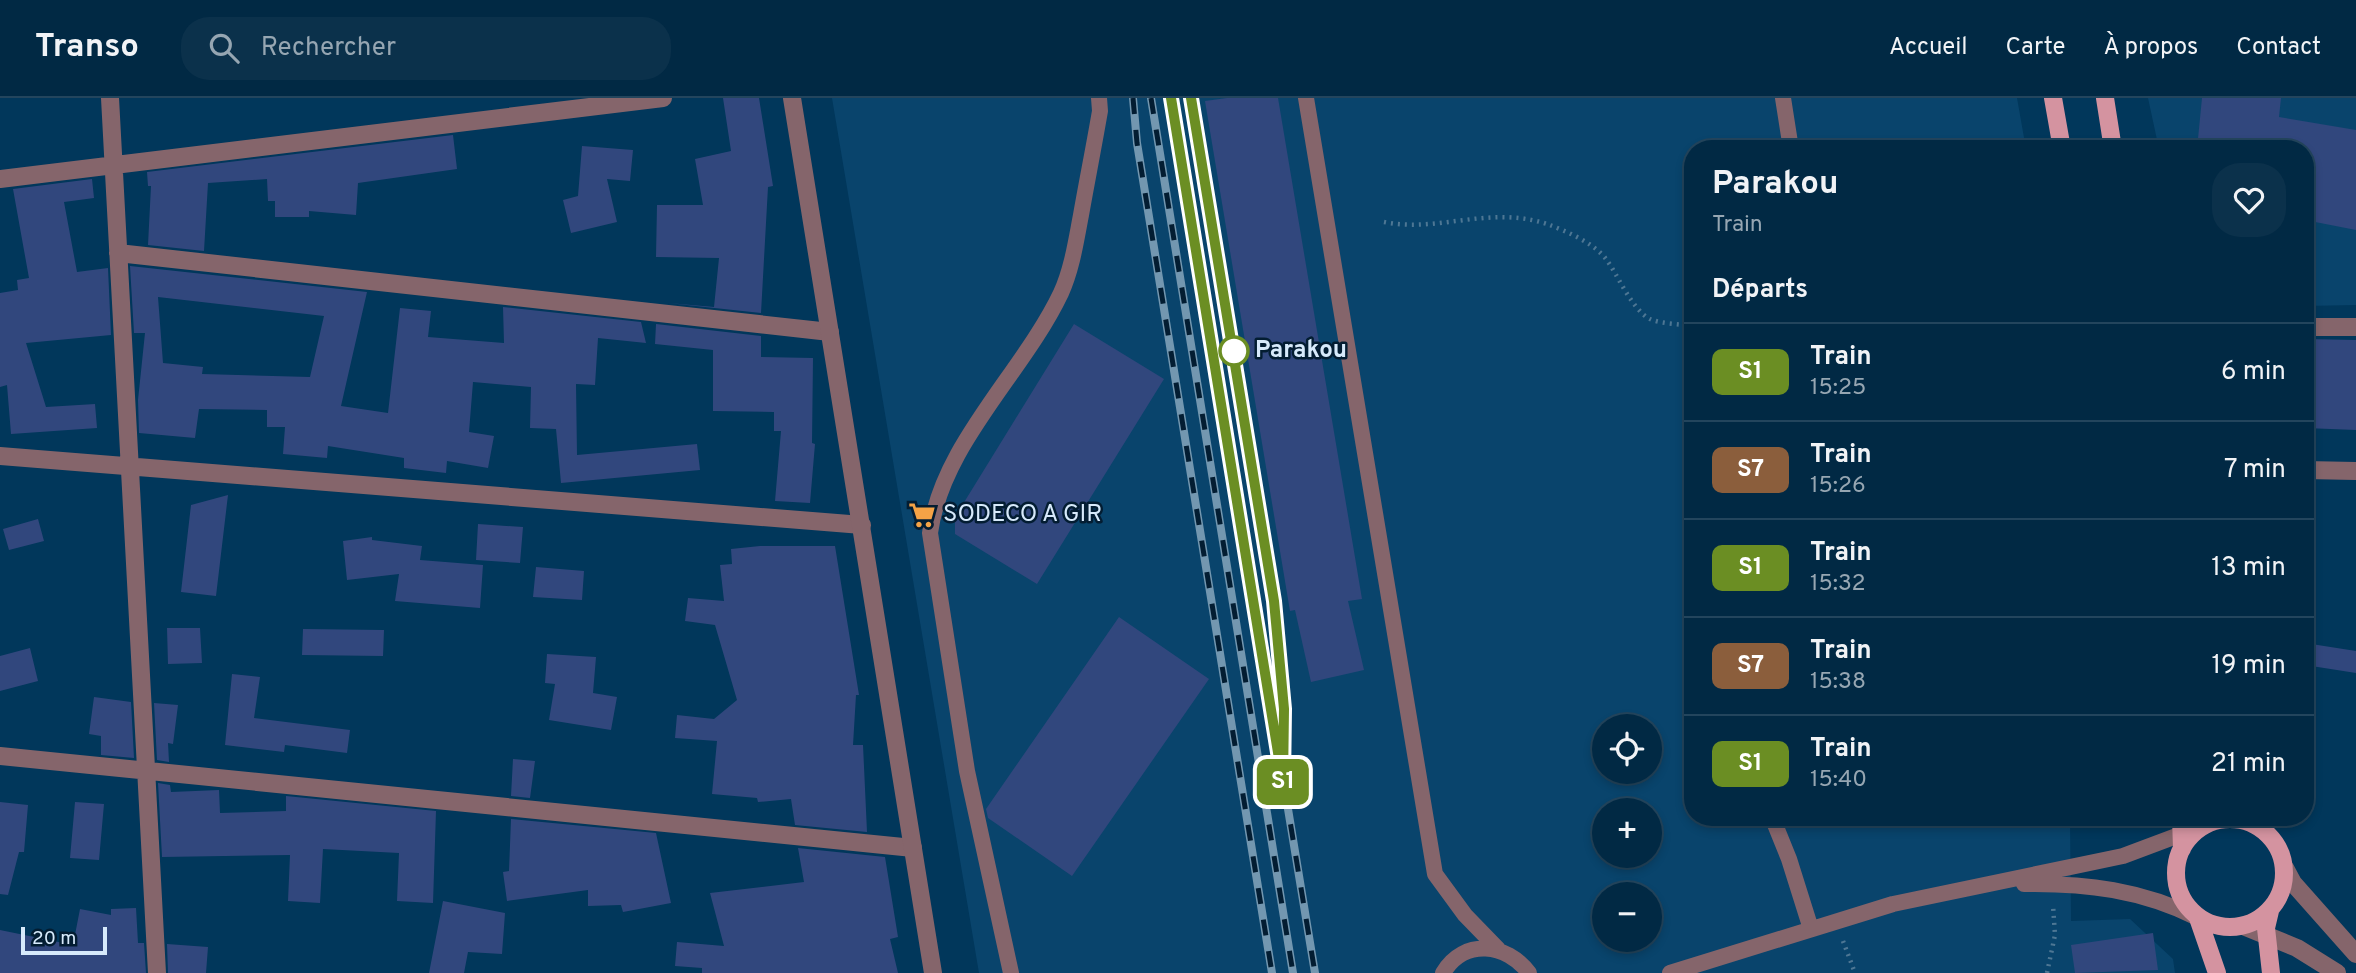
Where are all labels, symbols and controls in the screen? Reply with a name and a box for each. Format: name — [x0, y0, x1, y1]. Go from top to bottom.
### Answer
search box — [181, 17, 671, 80]
text: Transo — [35, 27, 139, 69]
icon: search — [205, 29, 243, 67]
text: Rechercher — [261, 32, 396, 65]
text: Accueil — [1889, 33, 1968, 63]
text: Carte — [2006, 33, 2065, 63]
text: À propos — [2103, 33, 2198, 63]
text: Contact — [2236, 33, 2321, 63]
button: heart — [2212, 163, 2286, 237]
text: Parakou — [1712, 164, 1839, 206]
text: Train — [1712, 211, 1763, 240]
text: Départs — [1712, 274, 1808, 307]
marker: Parakou — [1219, 336, 1249, 366]
place label: Parakou — [1255, 336, 1347, 366]
text: Train — [1810, 341, 1872, 374]
text: 6 min — [2221, 356, 2286, 389]
text: S1 — [1738, 357, 1763, 387]
text: 15:25 — [1810, 374, 1866, 403]
text: Train — [1810, 439, 1872, 472]
text: 7 min — [2224, 454, 2286, 487]
text: S7 — [1737, 455, 1764, 485]
text: 15:26 — [1810, 472, 1866, 501]
supermarket icon: SODECO A GIR — [907, 500, 937, 530]
place label: SODECO A GIR — [943, 500, 1102, 530]
text: Train — [1810, 537, 1872, 570]
text: 13 min — [2211, 552, 2286, 585]
text: S1 — [1738, 553, 1763, 583]
text: 15:32 — [1810, 570, 1866, 599]
text: Train — [1810, 635, 1872, 668]
text: 19 min — [2211, 650, 2286, 683]
text: S7 — [1737, 651, 1764, 681]
text: 15:38 — [1810, 668, 1866, 697]
map controls — [1592, 714, 1662, 952]
button: locate — [1592, 714, 1662, 784]
text: Train — [1810, 733, 1872, 766]
text: 21 min — [2211, 748, 2286, 781]
text: S1 — [1738, 749, 1763, 779]
line badge: S1 — [1252, 759, 1314, 805]
text: 15:40 — [1810, 766, 1867, 795]
text: S1 — [1271, 767, 1295, 797]
button: + — [1592, 798, 1662, 868]
button: − — [1592, 882, 1662, 952]
scale bar — [21, 924, 107, 956]
text: 20 m — [32, 927, 76, 951]

